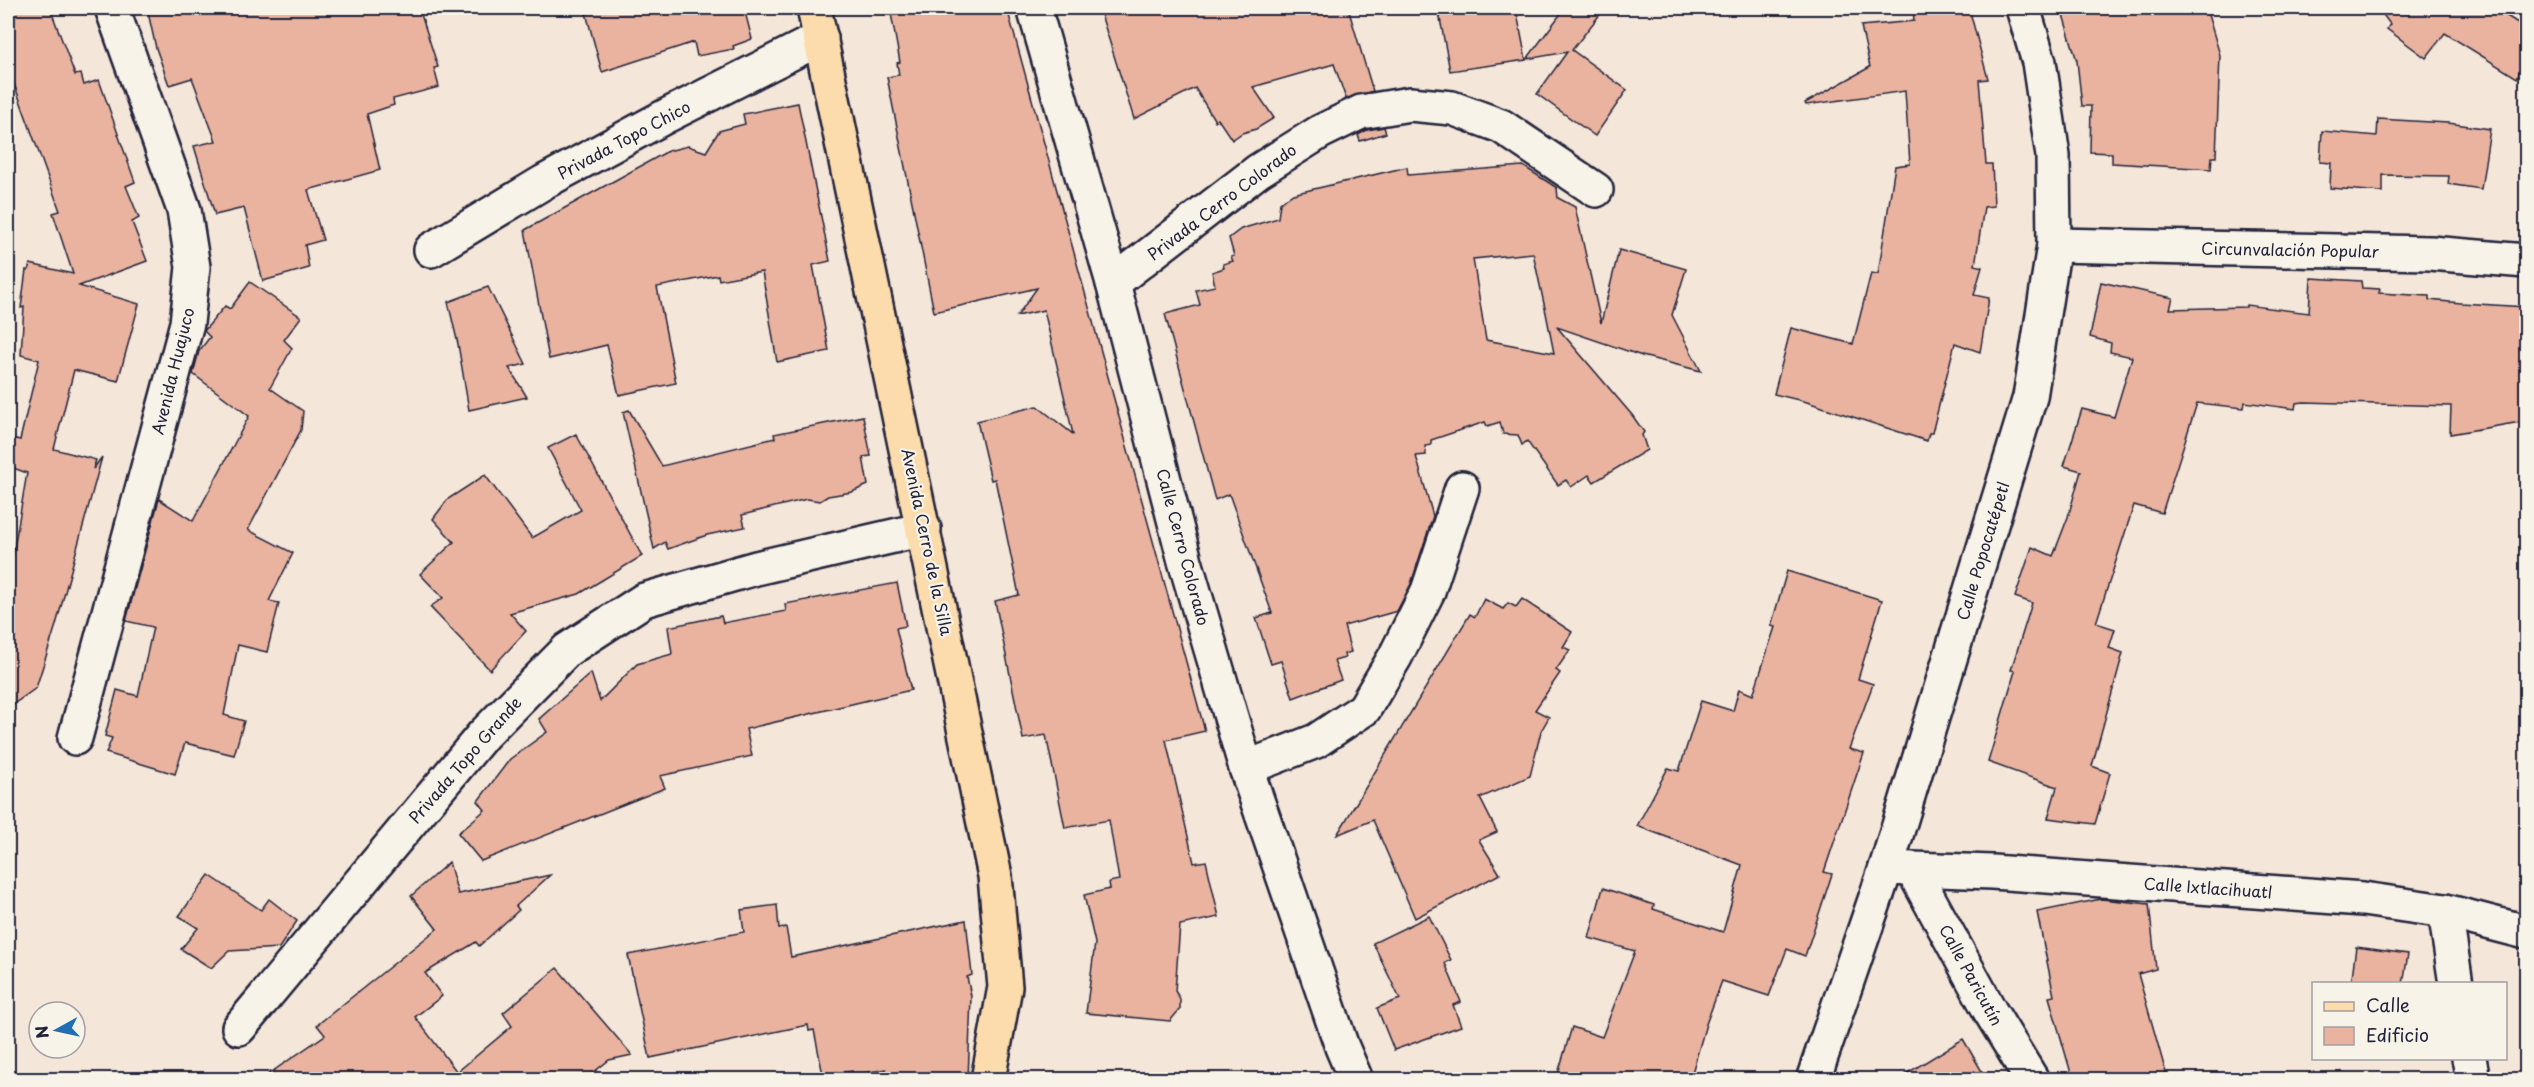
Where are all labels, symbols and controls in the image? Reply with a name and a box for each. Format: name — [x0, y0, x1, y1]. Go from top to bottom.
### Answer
street label: Privada Topo Chico — [553, 94, 694, 184]
street label: Privada Cerro Colorado — [1142, 137, 1301, 265]
street label: Circunvalación Popular — [2201, 235, 2380, 263]
street label: Avenida Huajuco — [145, 305, 199, 437]
street label: Avenida Cerro de la Silla — [896, 446, 960, 638]
street label: Calle Cerro Colorado — [1151, 466, 1216, 628]
street label: Calle Popocatépetl — [1950, 479, 2015, 623]
street label: Privada Topo Grande — [402, 690, 526, 828]
street label: Calle Ixtlacihuatl — [2143, 871, 2273, 903]
street label: Calle Paricutín — [1934, 920, 2010, 1030]
legend — [2312, 982, 2507, 1060]
text: Calle — [2366, 991, 2410, 1018]
north arrow — [27, 1000, 87, 1060]
text: Edificio — [2366, 1021, 2429, 1048]
text: N — [28, 1024, 54, 1040]

